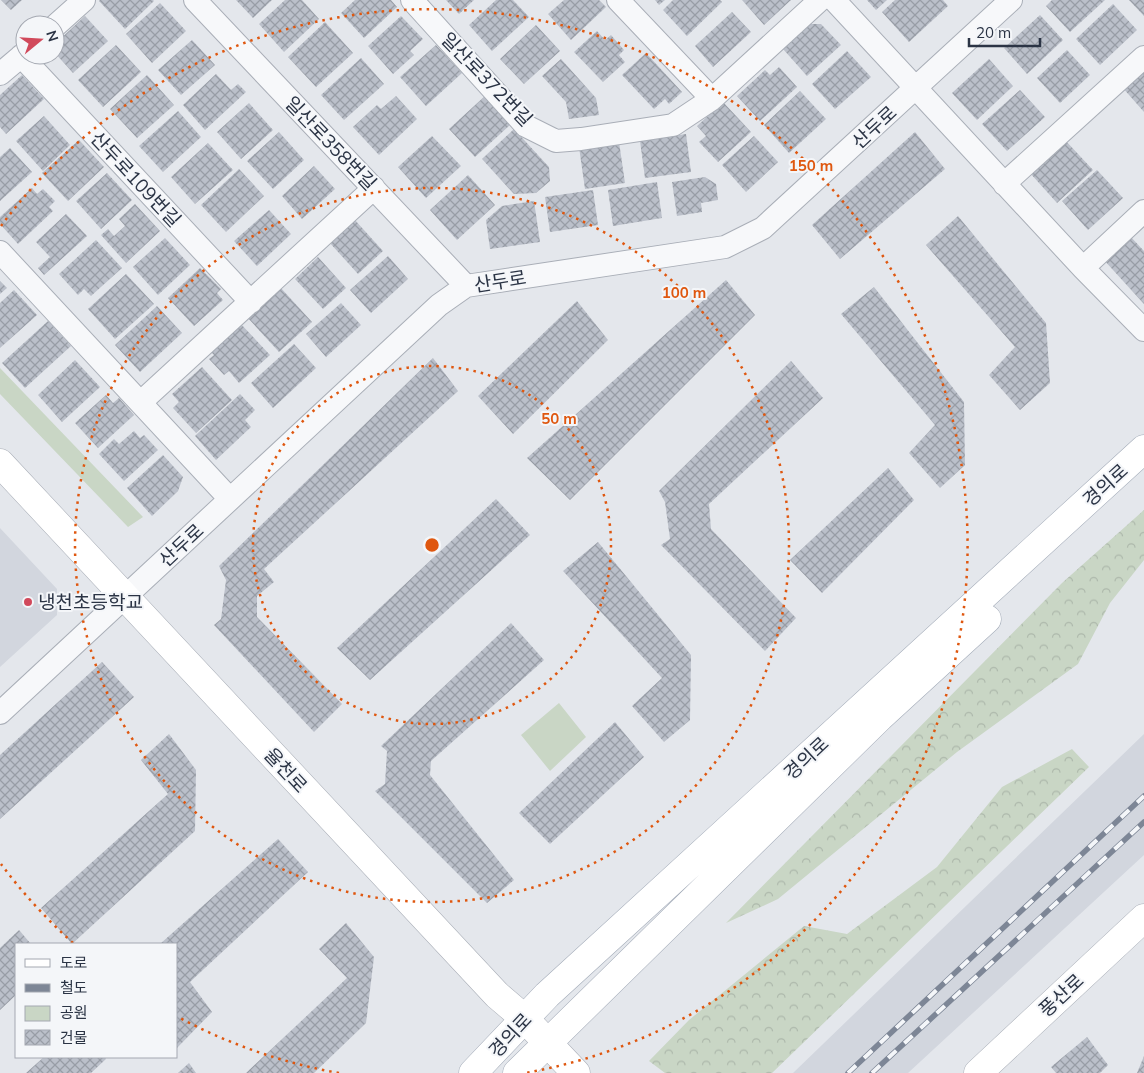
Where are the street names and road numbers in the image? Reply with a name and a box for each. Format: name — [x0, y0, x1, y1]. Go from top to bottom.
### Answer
street label: 일산로372번길 — [436, 27, 538, 131]
street label: 일산로358번길 — [280, 91, 382, 195]
street label: 산두로 — [847, 100, 901, 154]
street label: 산두로109번길 — [86, 126, 186, 232]
street label: 산두로 — [472, 265, 528, 297]
street label: 경의로 — [1077, 459, 1133, 511]
street label: 산두로 — [154, 518, 208, 572]
street label: 경의로 — [779, 731, 833, 785]
street label: 율천로 — [259, 743, 313, 797]
street label: 풍산로 — [1034, 968, 1088, 1022]
street label: 경의로 — [483, 1008, 537, 1062]

